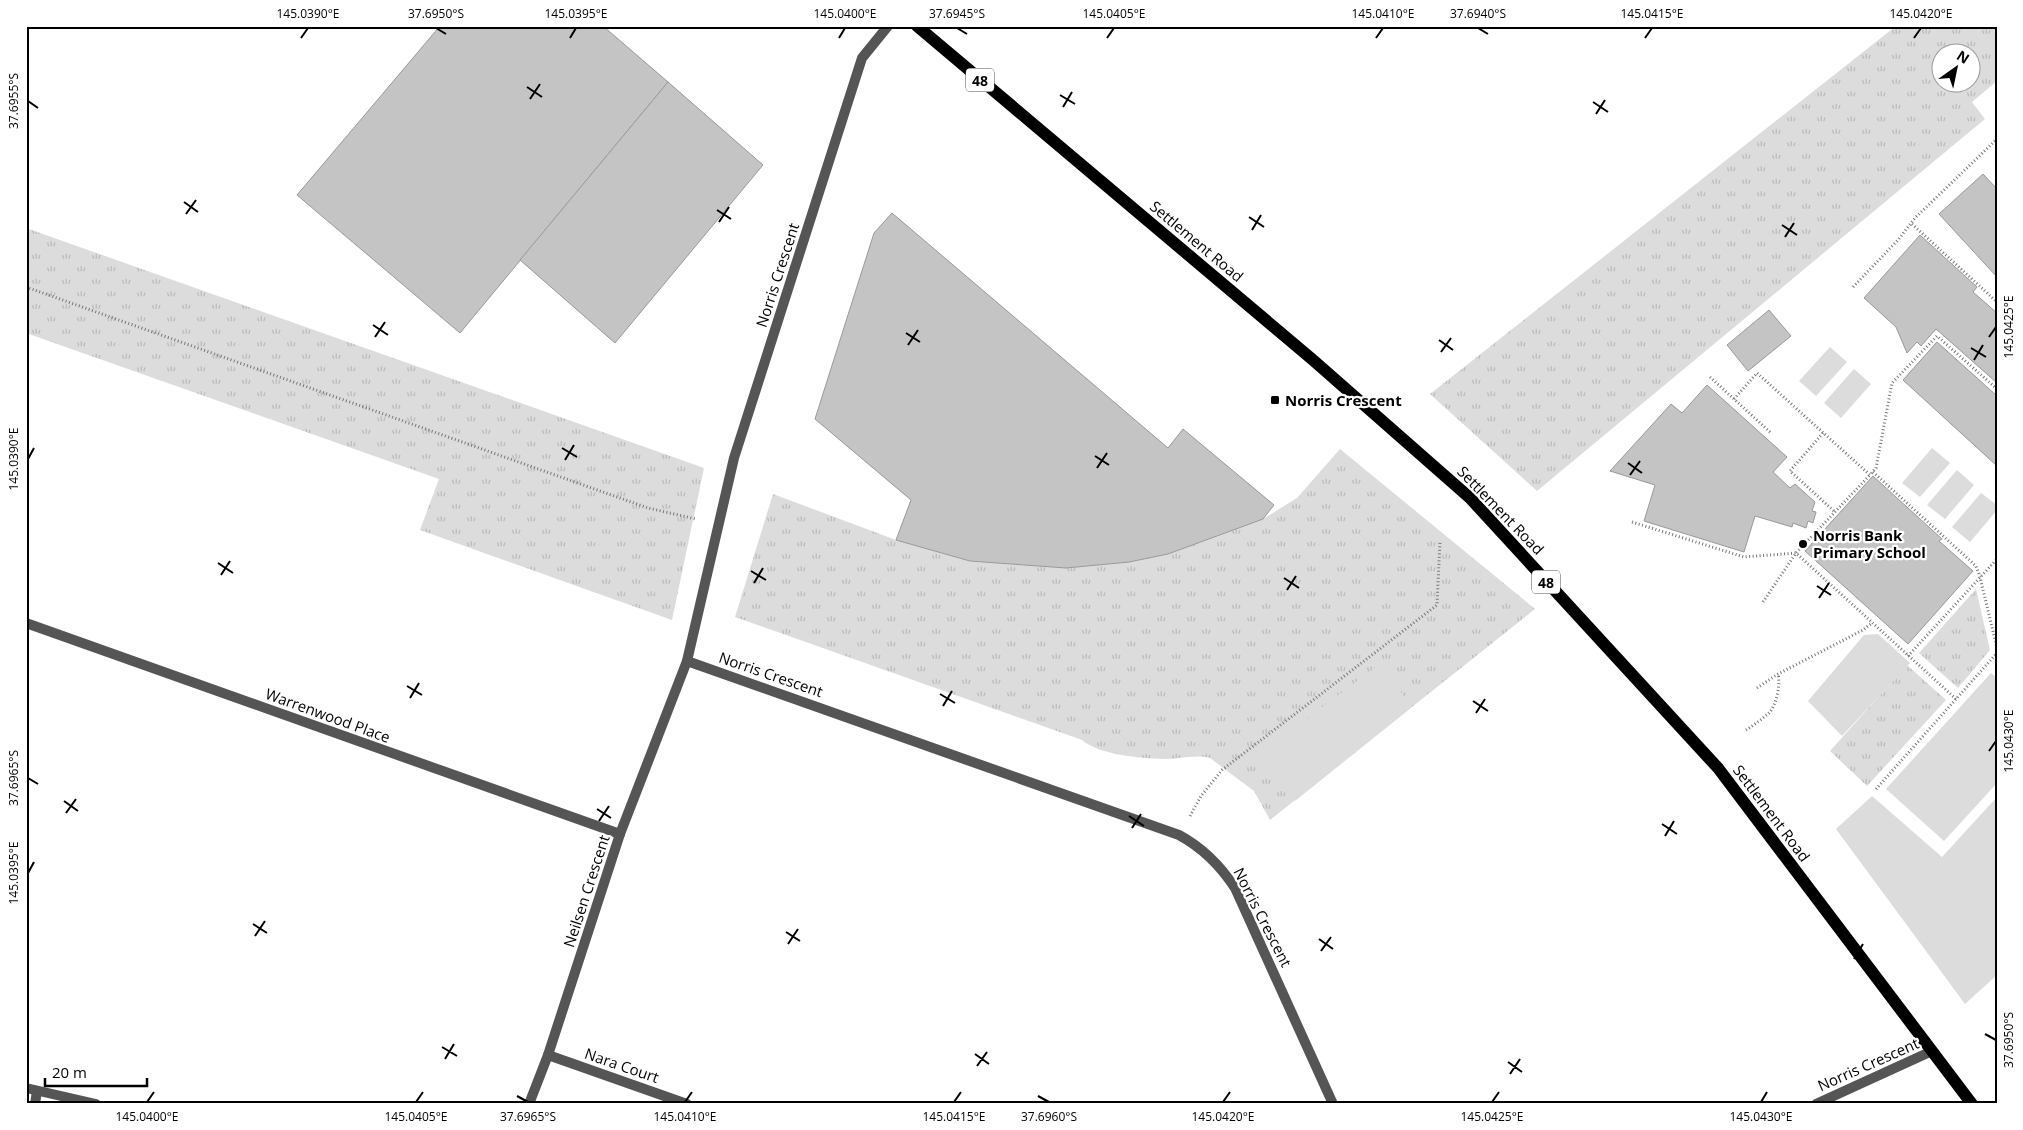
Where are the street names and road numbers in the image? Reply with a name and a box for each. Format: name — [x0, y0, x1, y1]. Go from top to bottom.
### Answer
road number: 48 — [966, 68, 994, 92]
street label: Settlement Road — [1146, 196, 1248, 286]
street label: Norris Crescent — [751, 220, 803, 330]
street label: Settlement Road — [1453, 461, 1549, 559]
road number: 48 — [1532, 570, 1560, 594]
street label: Norris Crescent — [716, 647, 826, 701]
street label: Warrenwood Place — [263, 683, 393, 747]
street label: Settlement Road — [1729, 761, 1815, 865]
street label: Neilsen Crescent — [558, 832, 614, 950]
street label: Norris Crescent — [1229, 864, 1297, 970]
street label: Norris Crescent — [1814, 1033, 1922, 1095]
street label: Nara Court — [582, 1043, 662, 1087]

